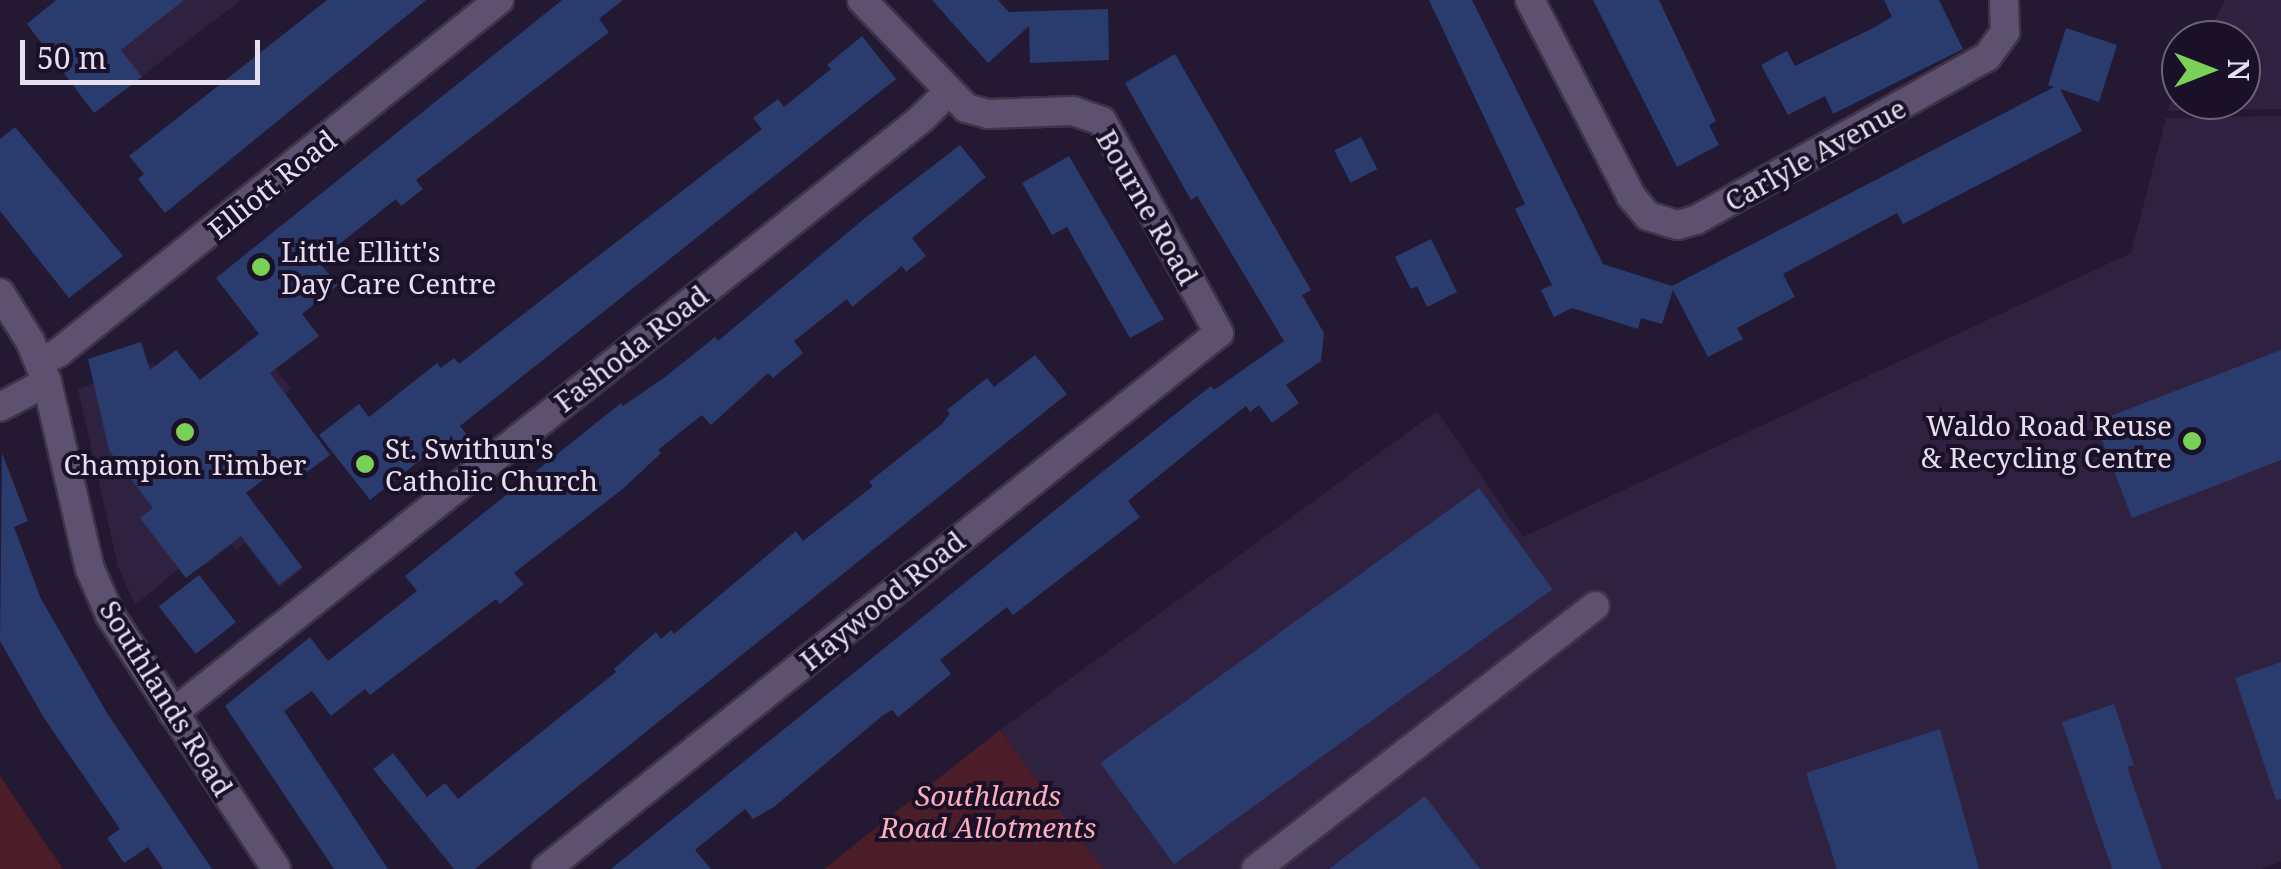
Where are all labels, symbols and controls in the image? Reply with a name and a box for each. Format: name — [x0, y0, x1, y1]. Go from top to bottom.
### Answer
scale bar — [25, 20, 265, 82]
north arrow — [2161, 20, 2261, 120]
text: 50 m — [37, 37, 107, 78]
text: N — [2220, 59, 2258, 81]
street label: Carlyle Avenue — [1719, 90, 1911, 218]
street label: Elliott Road — [201, 122, 343, 246]
street label: Bourne Road — [1090, 124, 1206, 290]
place label: Little Ellitt's Day Care Centre — [281, 234, 496, 300]
marker: Little Ellitt's Day Care Centre — [250, 256, 272, 278]
street label: Fashoda Road — [548, 278, 714, 418]
place label: Waldo Road Reuse & Recycling Centre — [1921, 408, 2172, 474]
marker: Champion Timber — [174, 421, 196, 443]
marker: Waldo Road Reuse & Recycling Centre — [2181, 430, 2203, 452]
place label: St. Swithun's Catholic Church — [385, 431, 598, 497]
place label: Champion Timber — [64, 447, 306, 481]
marker: St. Swithun's Catholic Church — [354, 453, 376, 475]
street label: Haywood Road — [793, 523, 971, 677]
street label: Southlands Road — [93, 594, 241, 802]
park label: Southlands Road Allotments — [880, 778, 1096, 844]

